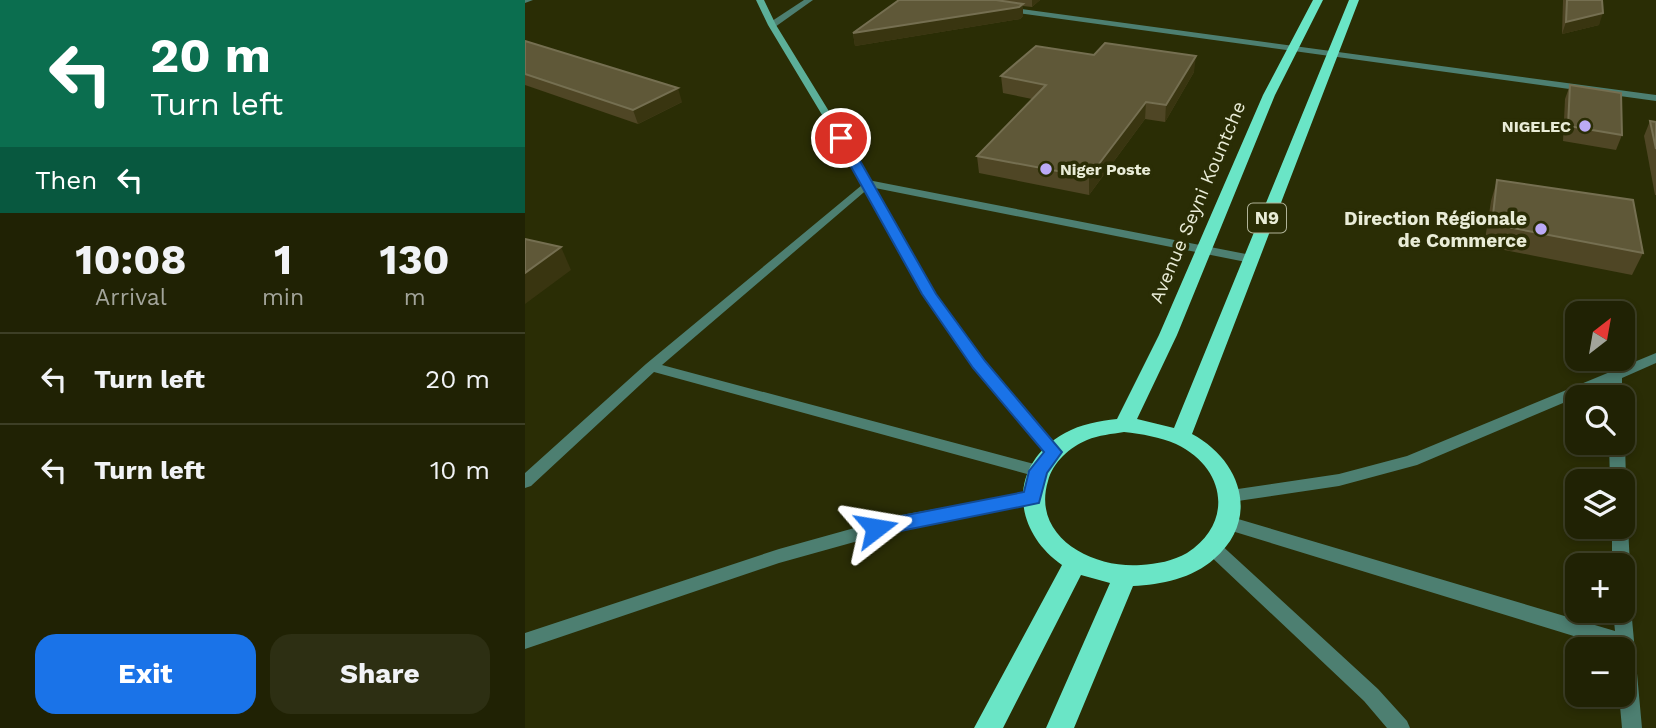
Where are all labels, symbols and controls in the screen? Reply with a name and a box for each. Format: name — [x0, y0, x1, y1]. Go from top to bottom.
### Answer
text: 20 m — [150, 26, 271, 84]
icon: left — [35, 28, 126, 119]
text: Turn left — [150, 85, 283, 123]
street label: Avenue Seyni Kountche — [1144, 98, 1250, 307]
pin — [811, 108, 871, 168]
place label: NIGELEC — [1502, 117, 1571, 136]
marker: NIGELEC — [1577, 118, 1593, 134]
icon: arrive — [822, 119, 860, 157]
place label: Niger Poste — [1060, 160, 1151, 179]
icon: left — [111, 161, 149, 199]
marker: Niger Poste — [1038, 161, 1054, 177]
text: Then — [35, 165, 97, 195]
road number: N9 — [1248, 204, 1286, 232]
place label: Direction Régionale de Commerce — [1344, 207, 1527, 252]
marker: Direction Régionale de Commerce — [1533, 221, 1549, 237]
text: 10:08 — [75, 235, 187, 284]
text: 1 — [274, 235, 292, 284]
text: 130 — [380, 235, 450, 284]
text: Arrival — [95, 284, 167, 311]
text: min — [262, 284, 304, 311]
text: m — [404, 284, 426, 311]
north arrow — [1565, 301, 1635, 371]
map controls — [1565, 301, 1635, 707]
icon: left — [35, 360, 73, 398]
text: Turn left — [94, 364, 205, 394]
text: 20 m — [425, 364, 490, 394]
button: search — [1565, 385, 1635, 455]
icon: left — [35, 451, 73, 489]
text: Turn left — [94, 455, 205, 485]
text: 10 m — [430, 455, 490, 485]
button: layers — [1565, 469, 1635, 539]
position arrow — [839, 491, 913, 565]
button: + — [1565, 553, 1635, 623]
button: Exit — [35, 634, 256, 714]
button: Share — [270, 634, 490, 714]
button: − — [1565, 637, 1635, 707]

